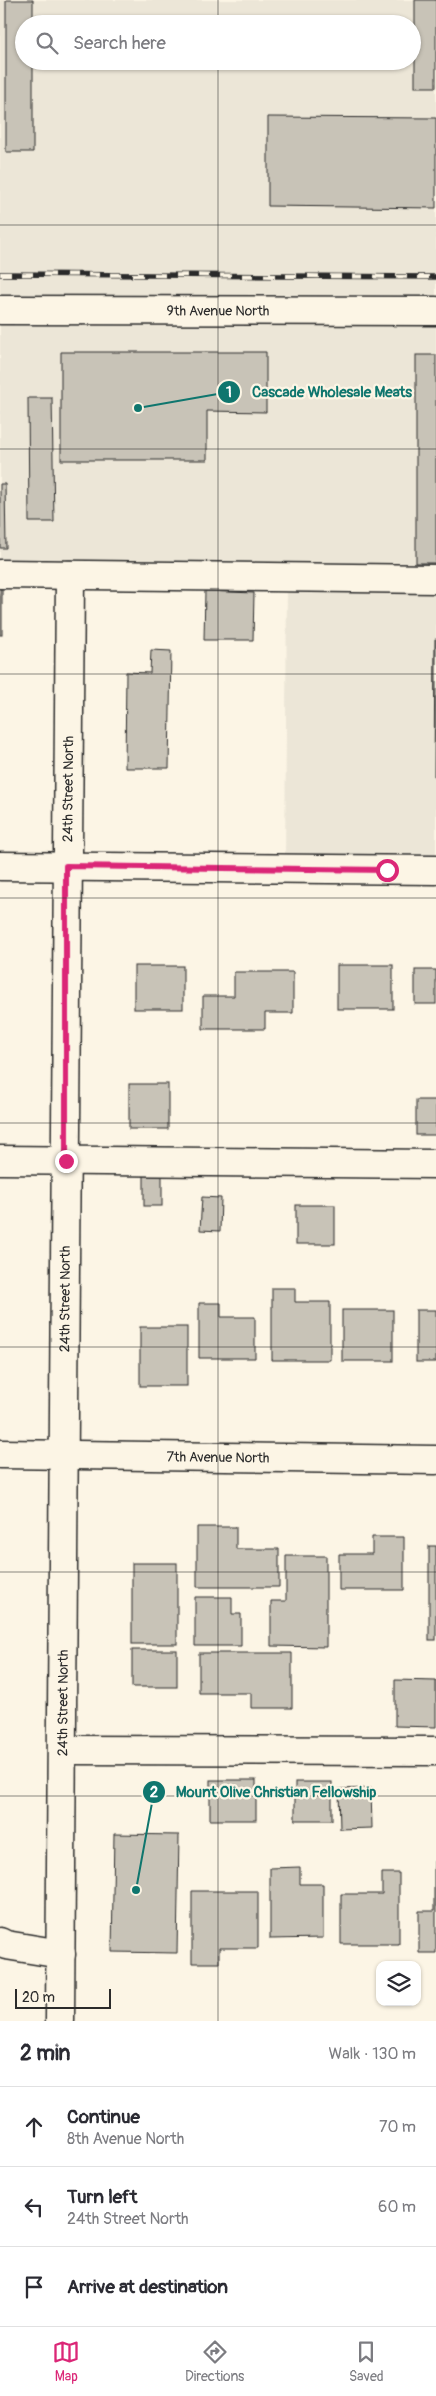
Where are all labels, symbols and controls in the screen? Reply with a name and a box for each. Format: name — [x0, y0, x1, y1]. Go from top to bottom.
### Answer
search box — [15, 15, 421, 70]
icon: search — [33, 29, 61, 57]
text: Search here — [73, 31, 166, 55]
street label: 9th Avenue North — [167, 302, 269, 319]
callout: Cascade Wholesale Meats — [217, 377, 422, 407]
text: 1 — [226, 383, 232, 402]
text: Cascade Wholesale Meats — [252, 383, 412, 402]
street label: 24th Street North — [59, 736, 77, 842]
route start — [376, 859, 399, 882]
route end — [55, 1150, 78, 1173]
street label: 24th Street North — [56, 1246, 73, 1352]
street label: 7th Avenue North — [166, 1448, 270, 1466]
street label: 24th Street North — [54, 1650, 71, 1756]
callout: Mount Olive Christian Fellowship — [141, 1777, 387, 1807]
text: 2 — [150, 1783, 158, 1802]
text: Mount Olive Christian Fellowship — [176, 1783, 376, 1802]
map controls — [376, 1961, 421, 2006]
button: layers — [376, 1961, 421, 2006]
scale bar — [15, 1986, 111, 2009]
text: 20 m — [22, 1989, 55, 2006]
text: 2 min — [20, 2040, 70, 2067]
text: Walk · 130 m — [329, 2044, 416, 2064]
text: Continue — [67, 2105, 140, 2129]
icon: ahead — [20, 2113, 48, 2141]
text: 70 m — [379, 2117, 416, 2137]
text: 8th Avenue North — [67, 2129, 184, 2149]
text: Turn left — [67, 2185, 137, 2209]
icon: left — [20, 2193, 48, 2221]
text: 60 m — [378, 2197, 416, 2217]
text: 24th Street North — [67, 2209, 189, 2229]
icon: arrive — [20, 2273, 48, 2301]
text: Arrive at destination — [67, 2275, 228, 2299]
tab: Map — [52, 2338, 80, 2385]
tab: Directions — [185, 2338, 244, 2385]
tab: Saved — [349, 2338, 384, 2385]

